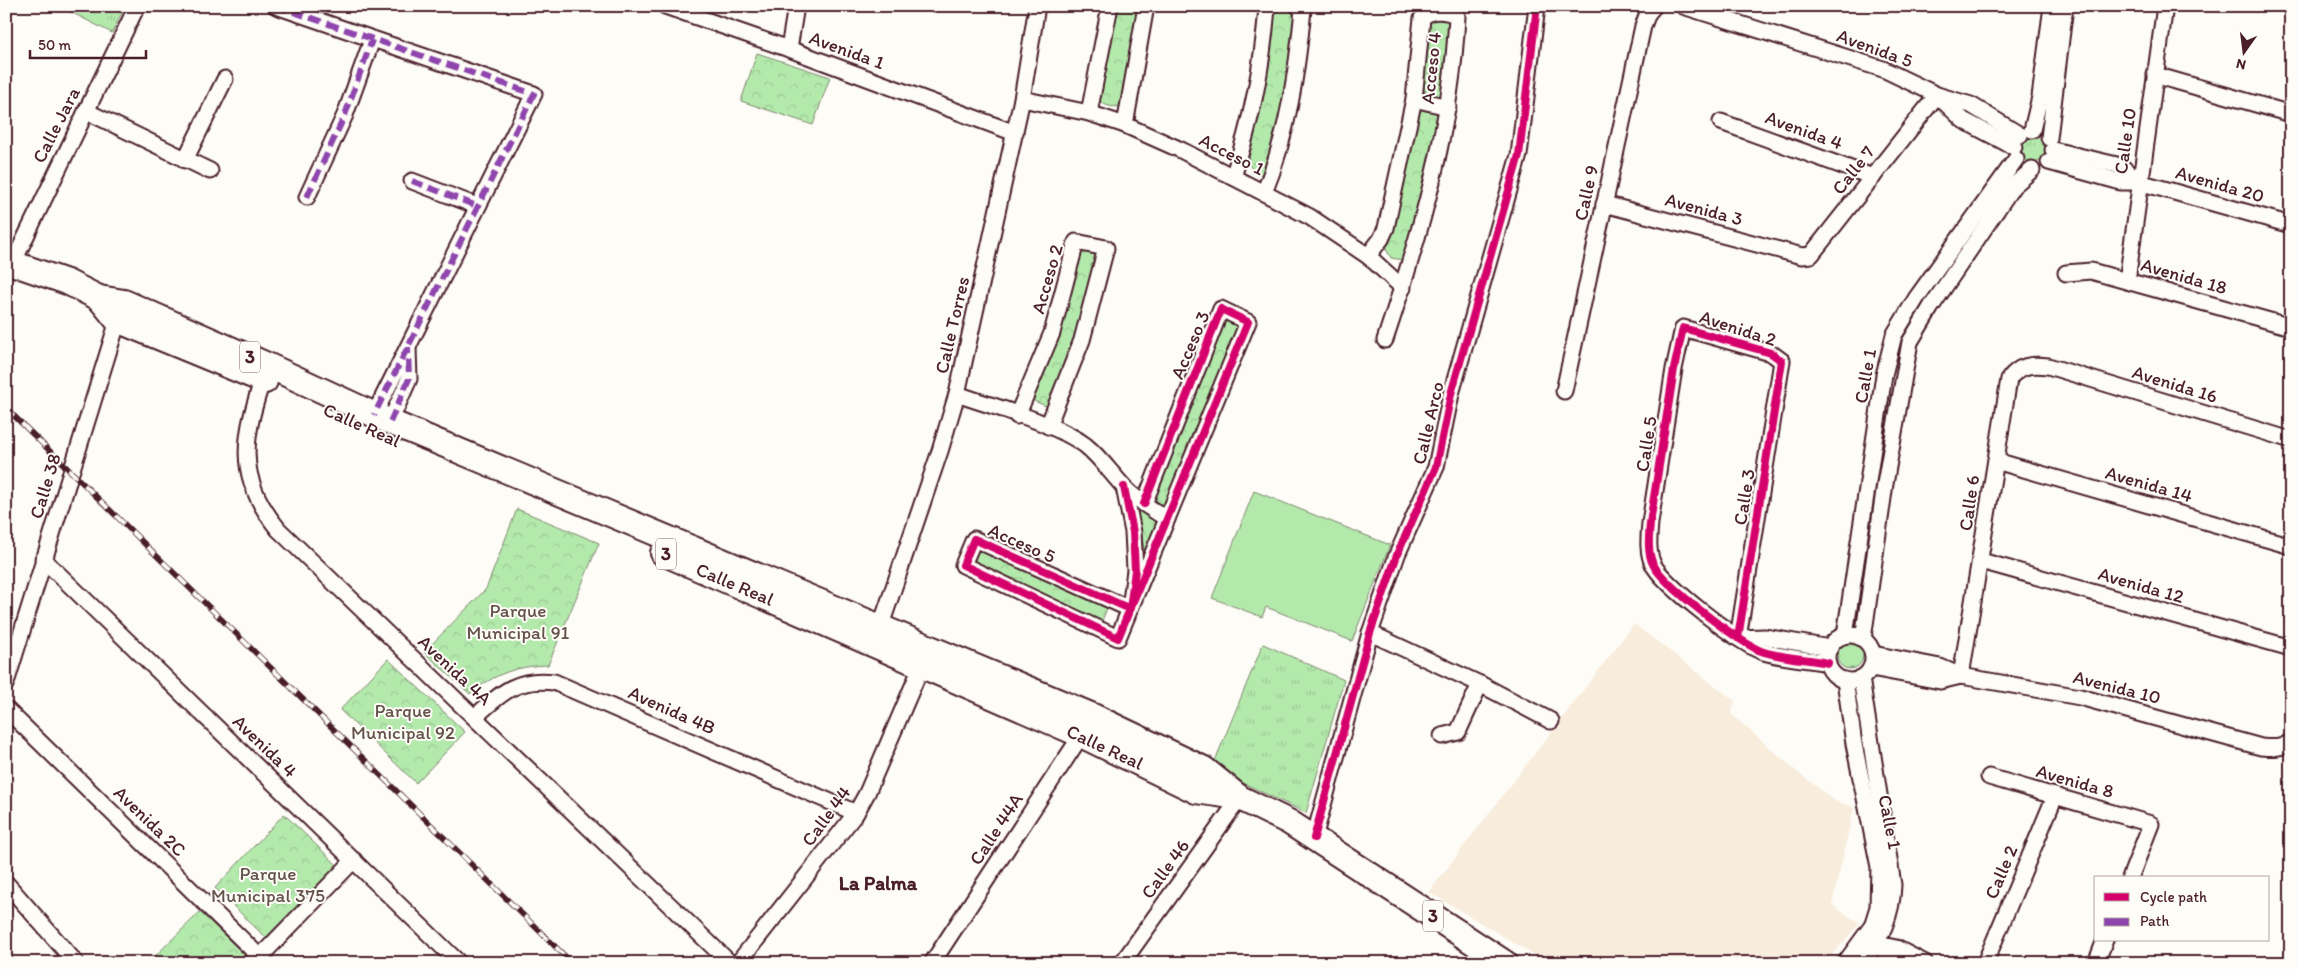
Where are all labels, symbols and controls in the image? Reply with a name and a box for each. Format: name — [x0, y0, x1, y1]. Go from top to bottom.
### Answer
street label: Avenida 5 — [1834, 24, 1916, 72]
street label: Avenida 1 — [806, 26, 888, 74]
scale bar — [30, 28, 146, 60]
north arrow — [2220, 28, 2270, 78]
street label: Acceso 4 — [1416, 31, 1446, 105]
text: 50 m — [38, 36, 71, 54]
text: N — [2234, 55, 2248, 74]
street label: Calle Jara — [27, 83, 85, 167]
street label: Avenida 4 — [1762, 105, 1846, 155]
street label: Calle 10 — [2109, 106, 2141, 176]
street label: Acceso 1 — [1196, 128, 1269, 180]
street label: Calle 7 — [1827, 141, 1879, 199]
street label: Avenida 20 — [2173, 160, 2267, 208]
street label: Calle 9 — [1569, 163, 1603, 223]
street label: Avenida 3 — [1663, 188, 1745, 230]
street label: Acceso 2 — [1026, 242, 1068, 316]
street label: Avenida 18 — [2138, 253, 2230, 299]
street label: Calle Torres — [930, 274, 974, 376]
street label: Avenida 2 — [1697, 305, 1779, 351]
street label: Acceso 3 — [1165, 308, 1215, 382]
road number: 3 — [240, 342, 260, 372]
street label: Calle 1 — [1849, 347, 1881, 405]
street label: Avenida 16 — [2130, 360, 2220, 408]
street label: Calle Arco — [1407, 379, 1449, 467]
street label: Calle Real — [320, 398, 405, 453]
street label: Calle 5 — [1630, 414, 1662, 474]
street label: Calle 38 — [24, 451, 66, 521]
street label: Avenida 14 — [2103, 461, 2195, 507]
street label: Calle 3 — [1728, 467, 1760, 527]
street label: Calle 6 — [1954, 474, 1984, 532]
street label: Acceso 5 — [985, 518, 1059, 568]
road number: 3 — [656, 538, 676, 570]
street label: Calle Real — [693, 557, 778, 611]
street label: Avenida 12 — [2096, 562, 2186, 608]
park label: Parque Municipal 91 — [467, 599, 570, 644]
street label: Avenida 4A — [413, 630, 497, 710]
street label: Avenida 10 — [2071, 665, 2163, 709]
street label: Avenida 4B — [625, 681, 719, 739]
park label: Parque Municipal 92 — [351, 699, 455, 744]
street label: Avenida 4 — [228, 710, 302, 782]
street label: Calle Real — [1063, 719, 1148, 775]
street label: Avenida 8 — [2034, 759, 2116, 803]
street label: Avenida 2C — [109, 781, 191, 861]
street label: Calle 44 — [796, 781, 856, 851]
street label: Calle 44A — [964, 789, 1028, 869]
street label: Calle 1 — [1873, 793, 1907, 851]
street label: Calle 46 — [1136, 835, 1194, 903]
street label: Calle 2 — [1979, 842, 2023, 902]
park label: Parque Municipal 375 — [211, 862, 325, 907]
district label: La Palma — [839, 871, 918, 895]
legend — [2094, 876, 2270, 942]
text: Cycle path — [2140, 888, 2207, 906]
road number: 3 — [1423, 900, 1443, 931]
text: Path — [2140, 912, 2169, 930]

